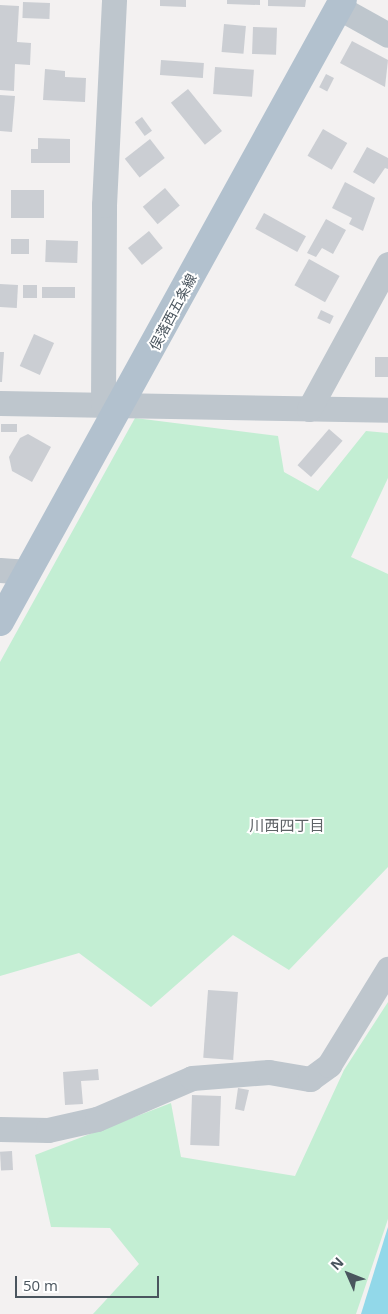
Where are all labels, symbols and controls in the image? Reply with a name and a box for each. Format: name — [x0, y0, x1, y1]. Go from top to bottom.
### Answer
street label: 俣落西五条線 — [146, 271, 200, 353]
district label: 川西四丁目 — [250, 817, 324, 835]
north arrow — [323, 1249, 373, 1299]
text: N — [326, 1253, 348, 1274]
scale bar — [18, 1266, 161, 1298]
text: 50 m — [23, 1275, 58, 1295]

